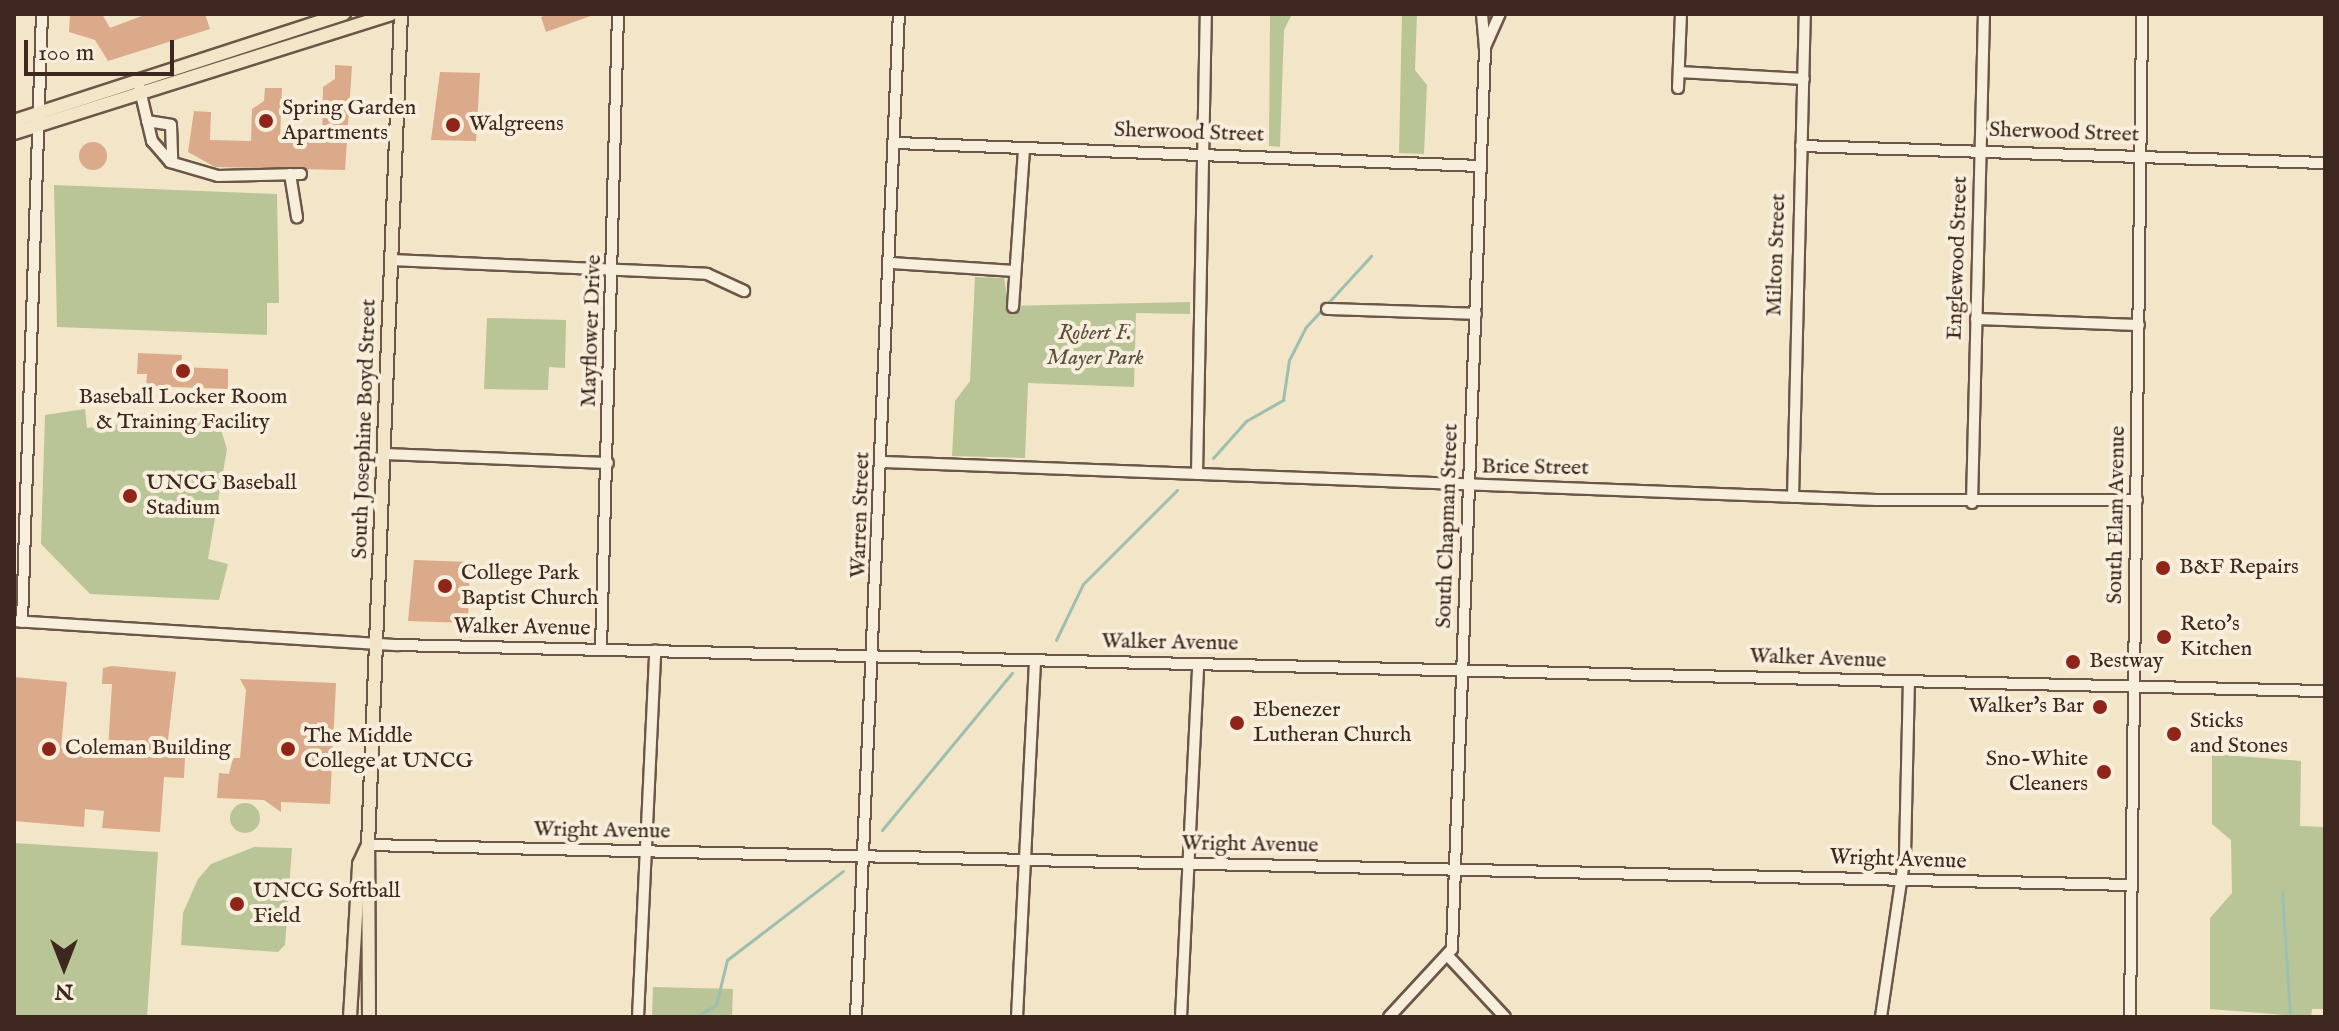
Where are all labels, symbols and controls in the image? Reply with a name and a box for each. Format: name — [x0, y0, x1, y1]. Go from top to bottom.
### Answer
scale bar — [28, 24, 178, 74]
text: 100 m — [38, 38, 94, 69]
place label: Spring Garden Apartments — [282, 95, 416, 146]
marker: Spring Garden Apartments — [257, 112, 275, 130]
place label: Walgreens — [469, 112, 564, 138]
marker: Walgreens — [444, 116, 462, 134]
street label: Sherwood Street — [1113, 117, 1265, 149]
street label: Sherwood Street — [1988, 117, 2140, 149]
street label: Englewood Street — [1942, 176, 1974, 340]
street label: Milton Street — [1762, 193, 1792, 317]
street label: Mayflower Drive — [576, 254, 608, 408]
street label: South Josephine Boyd Street — [347, 298, 383, 560]
park label: Robert F. Mayer Park — [1046, 320, 1144, 372]
marker: Baseball Locker Room & Training Facility — [174, 362, 192, 380]
place label: Baseball Locker Room & Training Facility — [78, 384, 288, 436]
street label: South Chapman Street — [1431, 423, 1465, 629]
street label: South Elam Avenue — [2102, 426, 2132, 604]
street label: Warren Street — [846, 451, 876, 579]
street label: Brice Street — [1481, 454, 1589, 482]
place label: UNCG Baseball Stadium — [146, 470, 297, 522]
marker: UNCG Baseball Stadium — [121, 487, 139, 505]
place label: B&F Repairs — [2179, 555, 2299, 581]
marker: B&F Repairs — [2154, 559, 2172, 577]
place label: College Park Baptist Church — [461, 560, 598, 612]
marker: College Park Baptist Church — [436, 577, 454, 595]
place label: Reto's Kitchen — [2180, 611, 2252, 662]
street label: Walker Avenue — [453, 614, 591, 642]
marker: Reto's Kitchen — [2155, 628, 2173, 646]
street label: Walker Avenue — [1101, 629, 1239, 657]
street label: Walker Avenue — [1749, 643, 1887, 675]
place label: Bestway — [2089, 649, 2164, 675]
marker: Bestway — [2064, 653, 2082, 671]
place label: Walker's Bar — [1968, 694, 2084, 720]
place label: Ebenezer Lutheran Church — [1253, 697, 1411, 748]
marker: Walker's Bar — [2091, 698, 2109, 716]
place label: Sticks and Stones — [2190, 708, 2288, 760]
marker: Ebenezer Lutheran Church — [1228, 714, 1246, 732]
place label: The Middle College at UNCG — [304, 723, 473, 774]
marker: Sticks and Stones — [2165, 725, 2183, 743]
place label: Coleman Building — [65, 736, 231, 762]
marker: Coleman Building — [40, 740, 58, 758]
marker: The Middle College at UNCG — [279, 740, 297, 758]
place label: Sno-White Cleaners — [1986, 746, 2088, 798]
marker: Sno-White Cleaners — [2095, 763, 2113, 781]
street label: Wright Avenue — [533, 817, 671, 845]
street label: Wright Avenue — [1181, 831, 1319, 859]
street label: Wright Avenue — [1829, 844, 1967, 876]
place label: UNCG Softball Field — [253, 878, 400, 930]
marker: UNCG Softball Field — [228, 895, 246, 913]
north arrow — [24, 927, 104, 1007]
text: N — [54, 977, 74, 1005]

